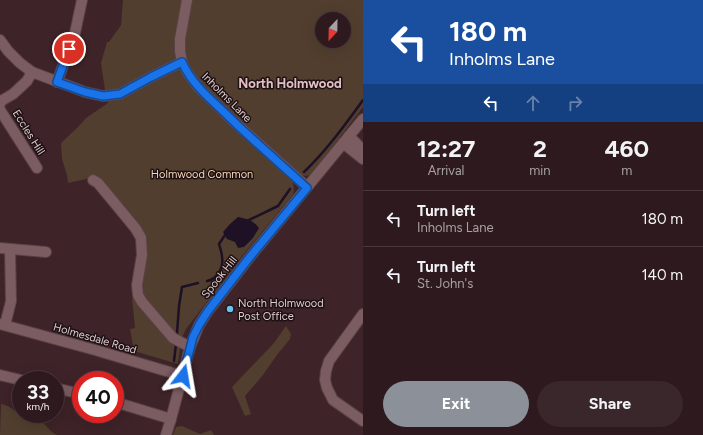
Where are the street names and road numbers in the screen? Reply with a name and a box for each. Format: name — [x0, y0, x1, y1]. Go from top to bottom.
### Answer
street label: Inholms Lane — [199, 70, 254, 125]
street label: Eccles Hill — [10, 107, 47, 157]
street label: Spook Hill — [199, 254, 240, 301]
street label: Holmesdale Road — [52, 320, 138, 357]

